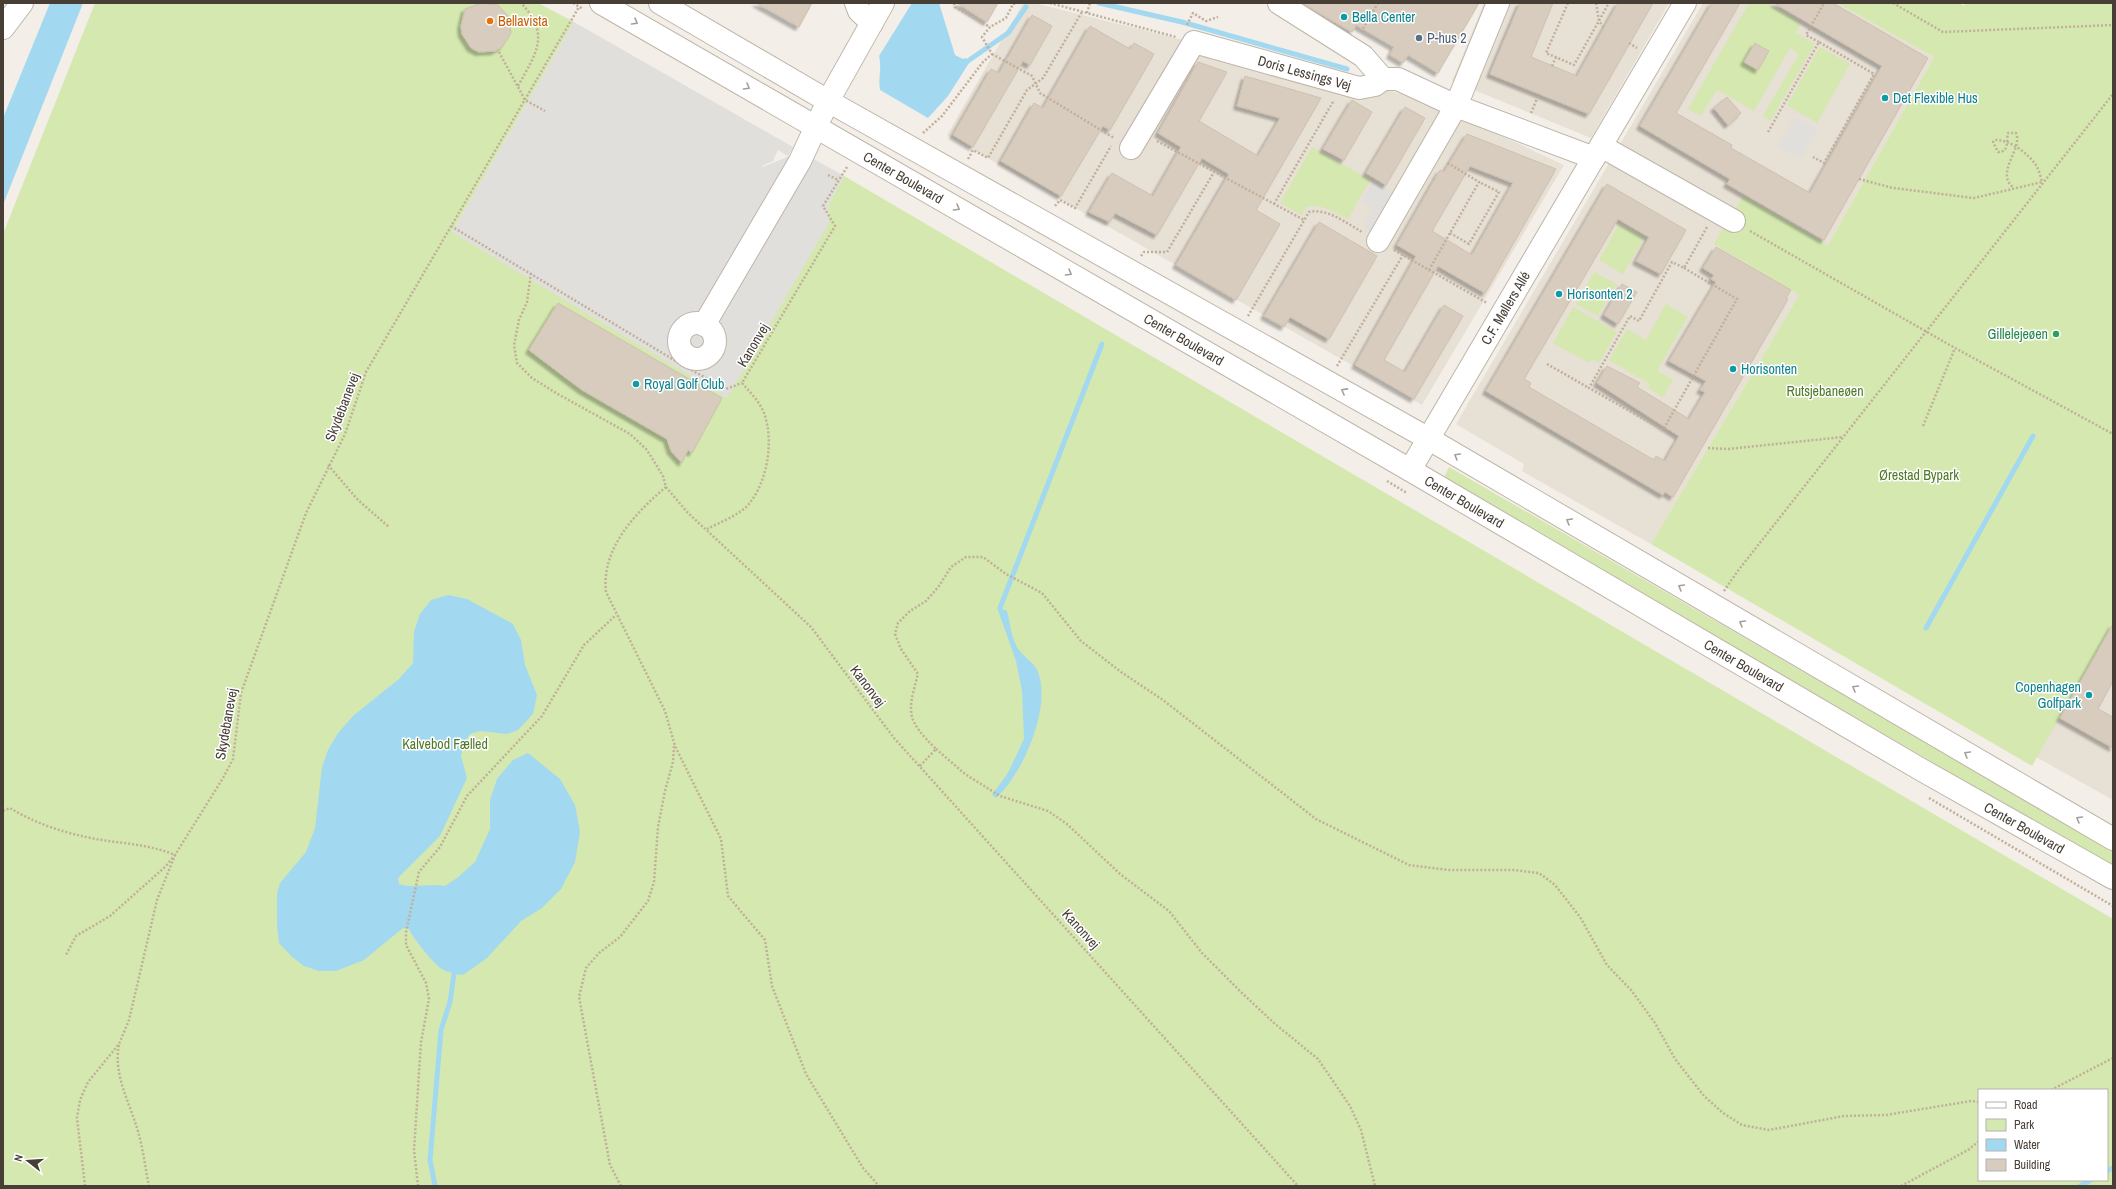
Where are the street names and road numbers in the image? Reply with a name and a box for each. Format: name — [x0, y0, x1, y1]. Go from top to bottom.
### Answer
street label: Doris Lessings Vej — [1256, 51, 1353, 94]
street label: Center Boulevard — [860, 147, 946, 208]
street label: C.F. Møllers Allé — [1477, 268, 1534, 348]
street label: Center Boulevard — [1141, 309, 1227, 370]
street label: Kanonvej — [733, 320, 773, 370]
street label: Skydebanevej — [321, 370, 363, 444]
street label: Center Boulevard — [1421, 471, 1507, 532]
street label: Center Boulevard — [1701, 635, 1787, 696]
street label: Kanonvej — [846, 661, 890, 711]
street label: Skydebanevej — [211, 687, 241, 761]
street label: Center Boulevard — [1981, 798, 2068, 858]
street label: Kanonvej — [1058, 905, 1104, 953]

